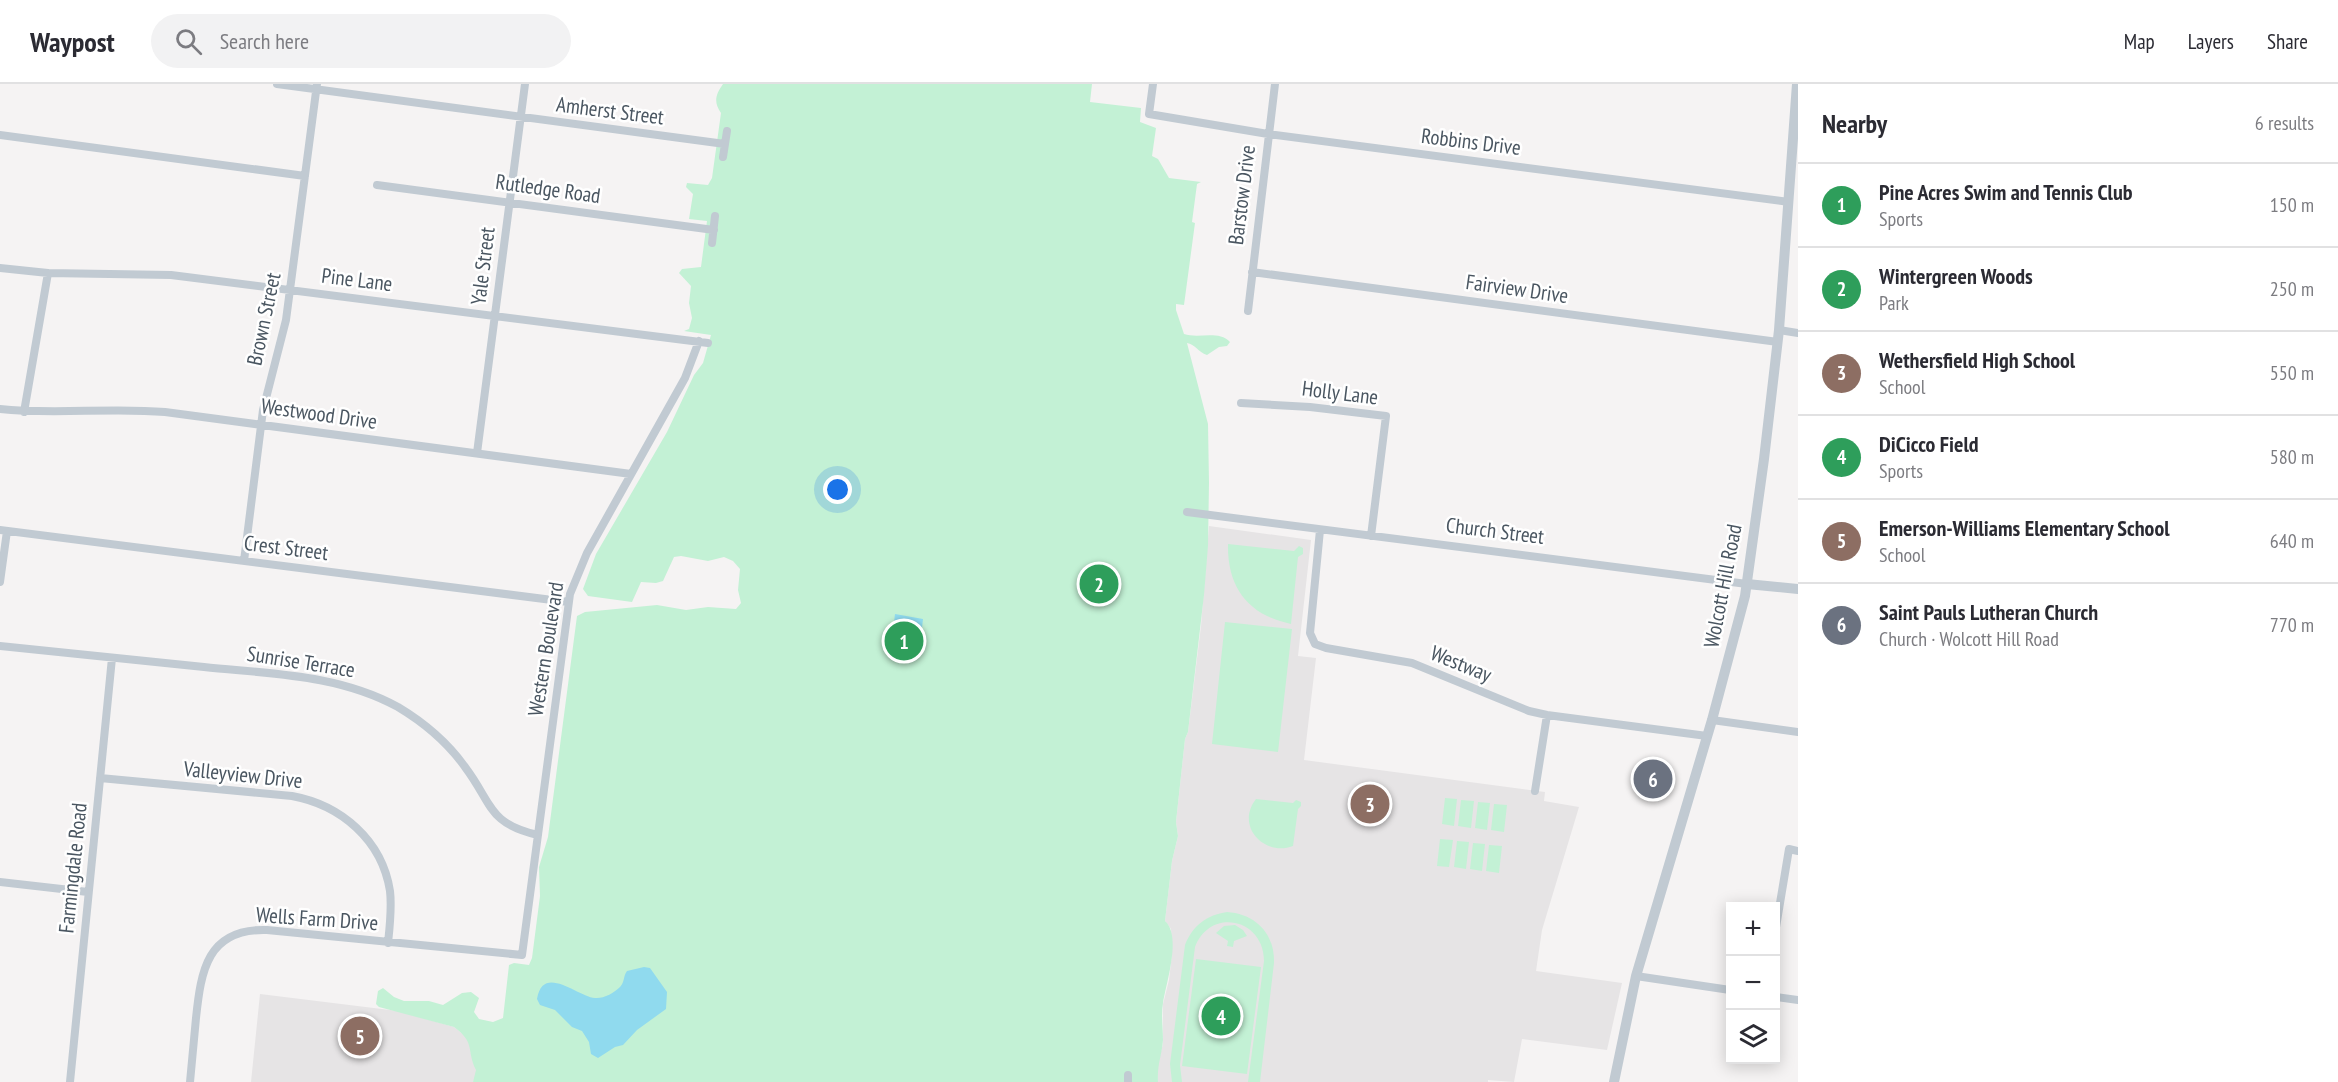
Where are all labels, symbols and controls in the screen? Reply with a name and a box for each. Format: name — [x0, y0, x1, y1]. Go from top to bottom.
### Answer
search box — [151, 14, 571, 68]
text: Waypost — [30, 23, 115, 60]
icon: search — [172, 25, 205, 58]
text: Search here — [220, 27, 309, 55]
text: Map — [2124, 28, 2155, 55]
text: Layers — [2188, 28, 2234, 55]
text: Share — [2267, 28, 2308, 55]
street label: Amherst Street — [555, 91, 666, 131]
text: Nearby — [1822, 107, 1887, 140]
text: 6 results — [2255, 110, 2314, 136]
street label: Robbins Drive — [1420, 122, 1522, 161]
street label: Barstow Drive — [1222, 144, 1261, 246]
street label: Rutledge Road — [494, 168, 602, 209]
text: Pine Acres Swim and Tennis Club — [1879, 178, 2133, 206]
text: 1 — [1837, 192, 1846, 218]
text: 150 m — [2270, 192, 2314, 218]
text: Sports — [1879, 206, 1923, 232]
street label: Yale Street — [464, 225, 501, 306]
street label: Pine Lane — [320, 262, 394, 297]
text: Wintergreen Woods — [1879, 262, 2033, 290]
street label: Fairview Drive — [1464, 268, 1570, 309]
street label: Brown Street — [241, 270, 287, 368]
text: 2 — [1837, 276, 1846, 302]
text: 250 m — [2270, 276, 2314, 302]
text: Park — [1879, 290, 1909, 316]
text: Wethersfield High School — [1879, 346, 2075, 374]
text: 3 — [1837, 360, 1846, 386]
text: 550 m — [2270, 360, 2314, 386]
street label: Holly Lane — [1300, 374, 1380, 411]
text: School — [1879, 374, 1925, 400]
street label: Westwood Drive — [259, 392, 379, 435]
text: DiCicco Field — [1879, 430, 1979, 458]
text: 4 — [1837, 444, 1846, 470]
text: 580 m — [2270, 444, 2314, 470]
text: Sports — [1879, 458, 1923, 484]
your location — [823, 475, 852, 504]
street label: Church Street — [1445, 511, 1546, 550]
text: Emerson-Williams Elementary School — [1879, 514, 2170, 542]
street label: Wolcott Hill Road — [1697, 522, 1748, 650]
text: 5 — [1837, 528, 1846, 554]
text: 640 m — [2270, 528, 2314, 554]
street label: Crest Street — [242, 529, 330, 566]
text: School — [1879, 542, 1925, 568]
pin: 2 — [1080, 562, 1118, 606]
street label: Western Boulevard — [522, 580, 569, 718]
text: Saint Pauls Lutheran Church — [1879, 598, 2098, 626]
text: 6 — [1837, 612, 1846, 638]
text: 770 m — [2270, 612, 2314, 638]
pin: 1 — [884, 618, 924, 664]
text: Church · Wolcott Hill Road — [1879, 626, 2059, 652]
street label: Westway — [1427, 639, 1496, 688]
street label: Sunrise Terrace — [245, 640, 357, 683]
street label: Valleyview Drive — [181, 755, 304, 794]
pin: 6 — [1634, 756, 1672, 802]
pin: 3 — [1350, 782, 1390, 826]
street label: Farmingdale Road — [52, 802, 93, 934]
street label: Wells Farm Drive — [255, 901, 379, 936]
map controls — [1726, 902, 1780, 1064]
button: + — [1726, 902, 1780, 956]
button: − — [1726, 956, 1780, 1010]
pin: 4 — [1202, 994, 1240, 1038]
button: layers — [1726, 1010, 1780, 1064]
pin: 5 — [340, 1014, 380, 1058]

